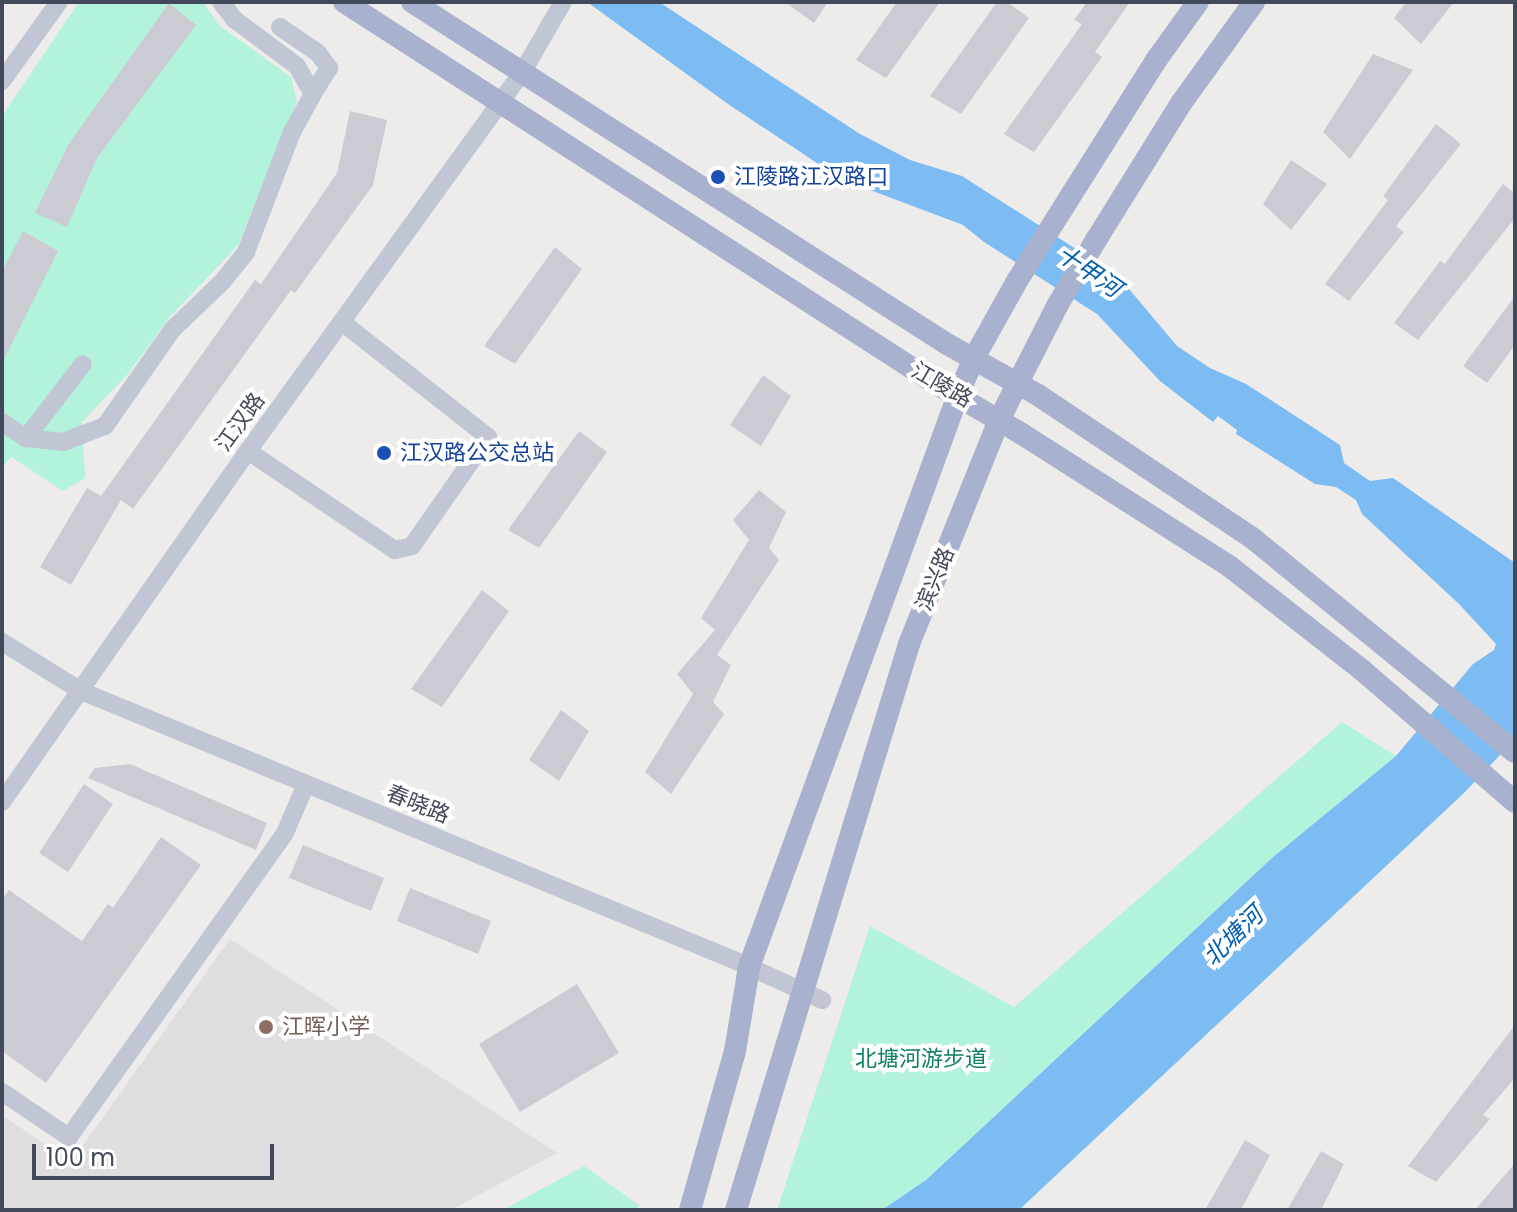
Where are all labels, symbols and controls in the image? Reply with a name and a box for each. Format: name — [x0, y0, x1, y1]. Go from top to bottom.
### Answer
place label: 江陵路江汉路口 — [734, 164, 888, 190]
marker: 江陵路江汉路口 — [709, 168, 727, 186]
water label: 十甲河 — [1051, 239, 1127, 303]
street label: 江陵路 — [907, 357, 977, 413]
street label: 江汉路 — [210, 388, 270, 456]
place label: 江汉路公交总站 — [400, 440, 554, 466]
marker: 江汉路公交总站 — [375, 444, 393, 462]
street label: 滨兴路 — [910, 543, 960, 615]
street label: 春晓路 — [382, 779, 454, 829]
water label: 北塘河 — [1197, 901, 1269, 971]
place label: 江晖小学 — [282, 1014, 370, 1040]
marker: 江晖小学 — [257, 1018, 275, 1036]
park label: 北塘河游步道 — [855, 1046, 987, 1072]
scale bar — [36, 1128, 278, 1178]
text: 100 m — [46, 1141, 115, 1174]

